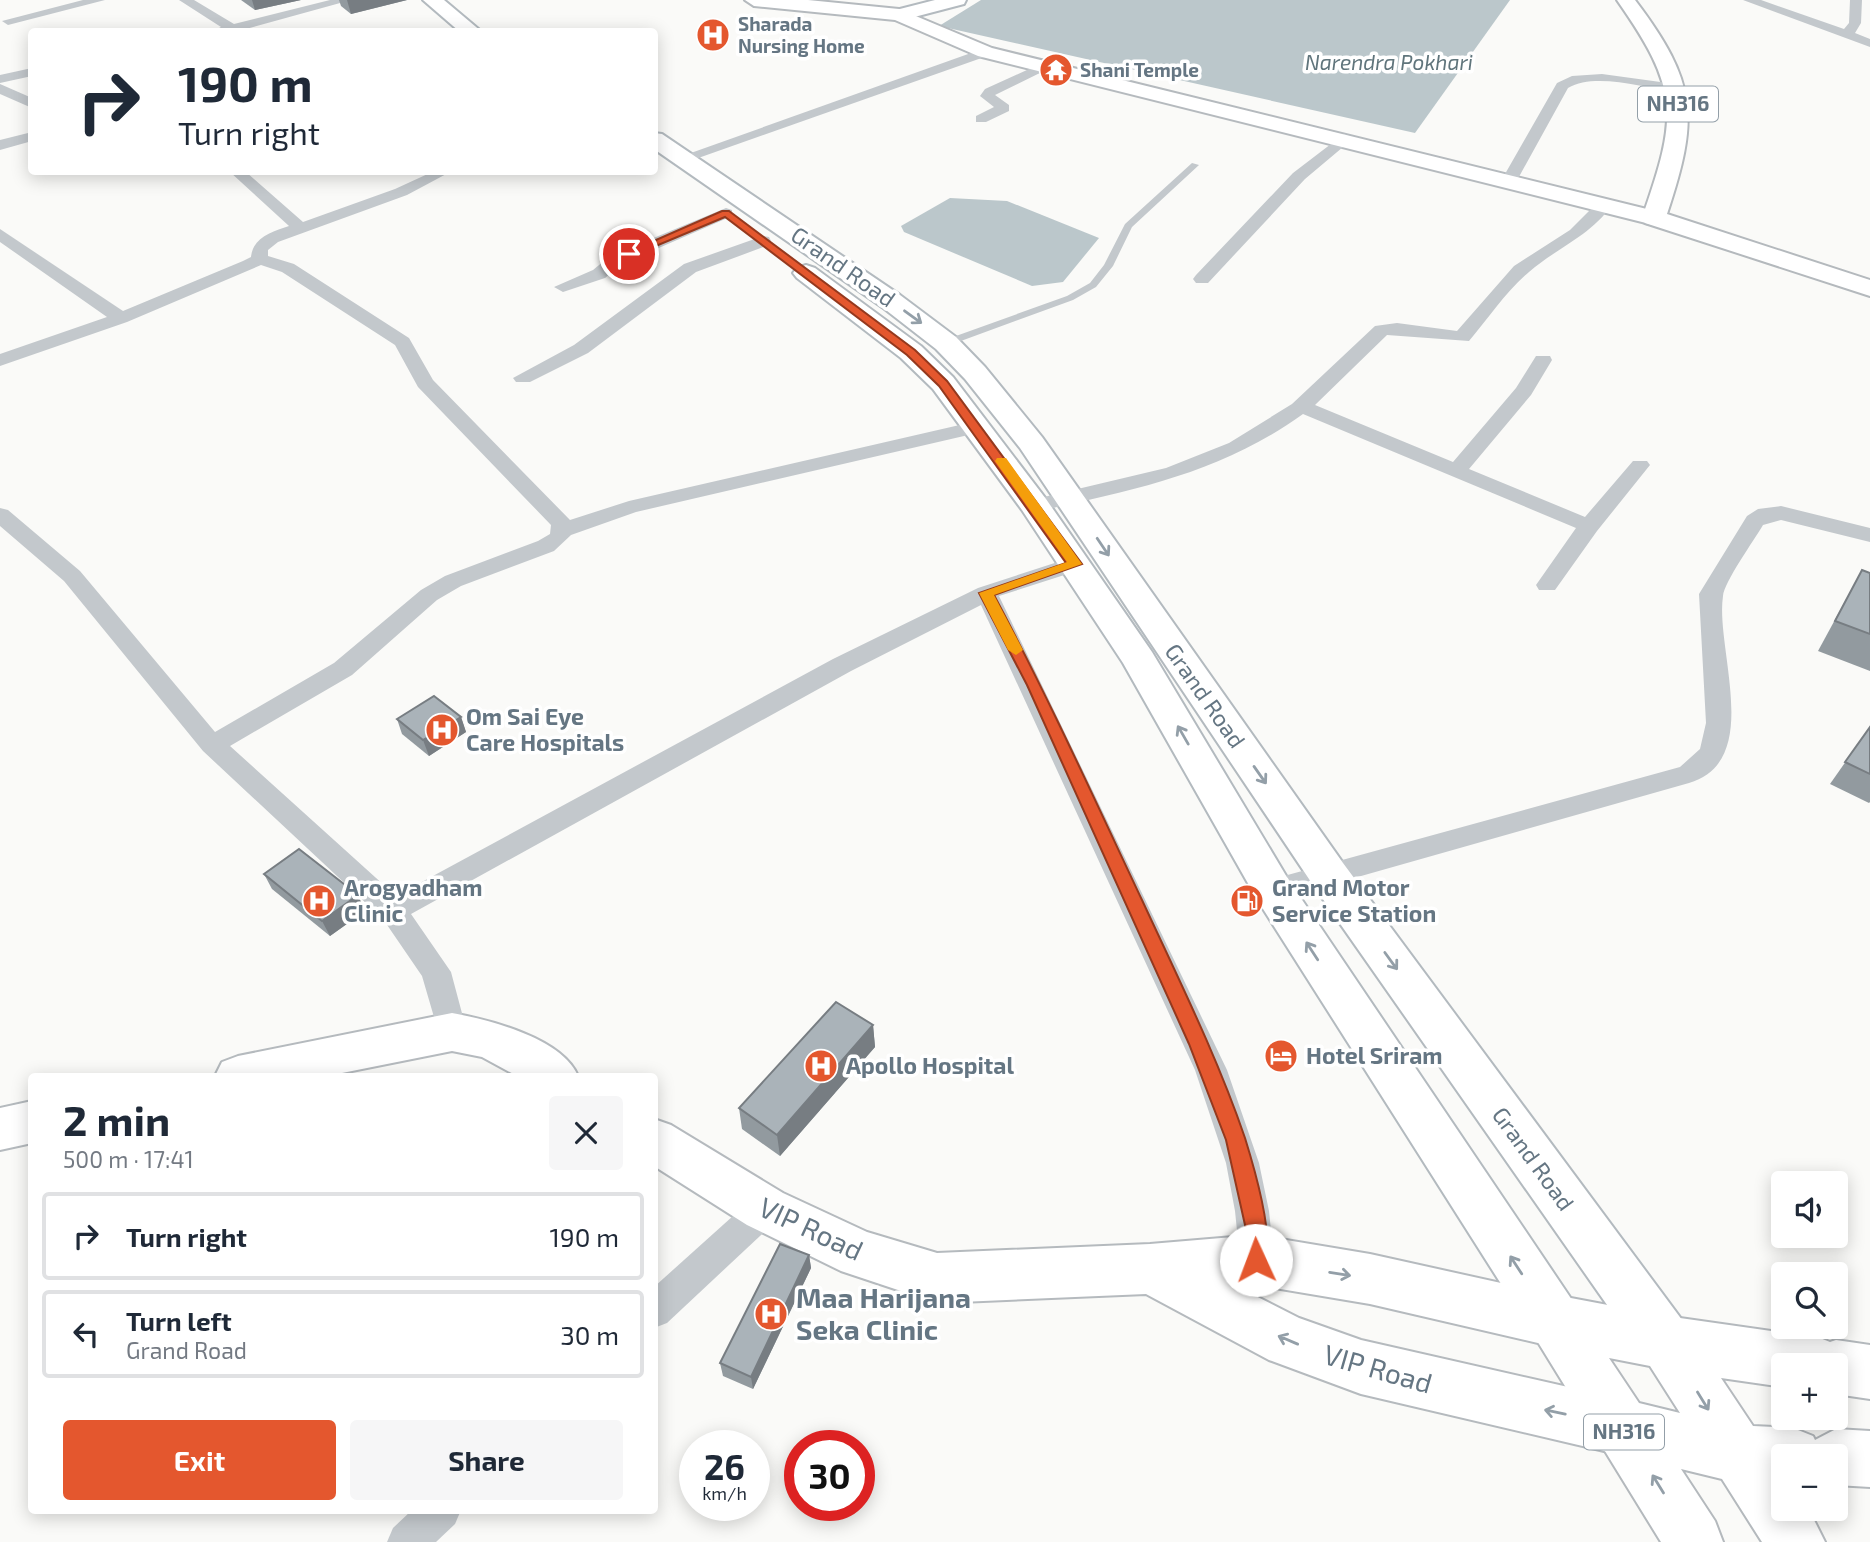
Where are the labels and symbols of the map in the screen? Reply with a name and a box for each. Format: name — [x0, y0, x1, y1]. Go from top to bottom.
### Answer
place label: Sharada Nursing Home — [738, 12, 865, 57]
hospital icon: Sharada Nursing Home — [694, 16, 732, 54]
water label: Narendra Pokhari — [1305, 49, 1473, 74]
temple icon: Shani Temple — [1037, 51, 1075, 89]
place label: Shani Temple — [1080, 58, 1199, 81]
road number: NH316 — [1638, 86, 1718, 122]
street label: Grand Road — [786, 220, 901, 312]
pin — [599, 224, 659, 284]
one-way arrow — [903, 309, 922, 324]
one-way arrow — [1097, 537, 1111, 557]
street label: Grand Road — [1160, 638, 1252, 753]
place label: Om Sai Eye Care Hospitals — [466, 702, 624, 756]
hospital icon: Om Sai Eye Care Hospitals — [423, 711, 461, 749]
one-way arrow — [1175, 725, 1189, 745]
one-way arrow — [1253, 765, 1267, 784]
place label: Arogyadham Clinic — [344, 873, 482, 927]
place label: Grand Motor Service Station — [1272, 873, 1436, 927]
hospital icon: Arogyadham Clinic — [300, 882, 338, 920]
fuel station icon: Grand Motor Service Station — [1228, 882, 1266, 920]
one-way arrow — [1305, 941, 1319, 961]
one-way arrow — [1384, 951, 1398, 970]
hotel icon: Hotel Sriram — [1262, 1037, 1300, 1075]
place label: Hotel Sriram — [1306, 1041, 1443, 1069]
hospital icon: Apollo Hospital — [802, 1047, 840, 1085]
place label: Apollo Hospital — [846, 1051, 1014, 1079]
street label: Grand Road — [1487, 1101, 1581, 1216]
street label: VIP Road — [754, 1189, 869, 1267]
position arrow — [1219, 1223, 1293, 1297]
one-way arrow — [1509, 1255, 1523, 1275]
one-way arrow — [1328, 1268, 1351, 1281]
place label: Maa Harijana Seka Clinic — [796, 1280, 971, 1346]
hospital icon: Maa Harijana Seka Clinic — [752, 1295, 790, 1333]
one-way arrow — [1278, 1333, 1299, 1346]
street label: VIP Road — [1320, 1336, 1436, 1400]
one-way arrow — [1695, 1391, 1710, 1410]
one-way arrow — [1544, 1405, 1567, 1419]
road number: NH316 — [1584, 1414, 1664, 1450]
speed limit sign: 30 — [784, 1430, 875, 1521]
one-way arrow — [1650, 1475, 1664, 1495]

